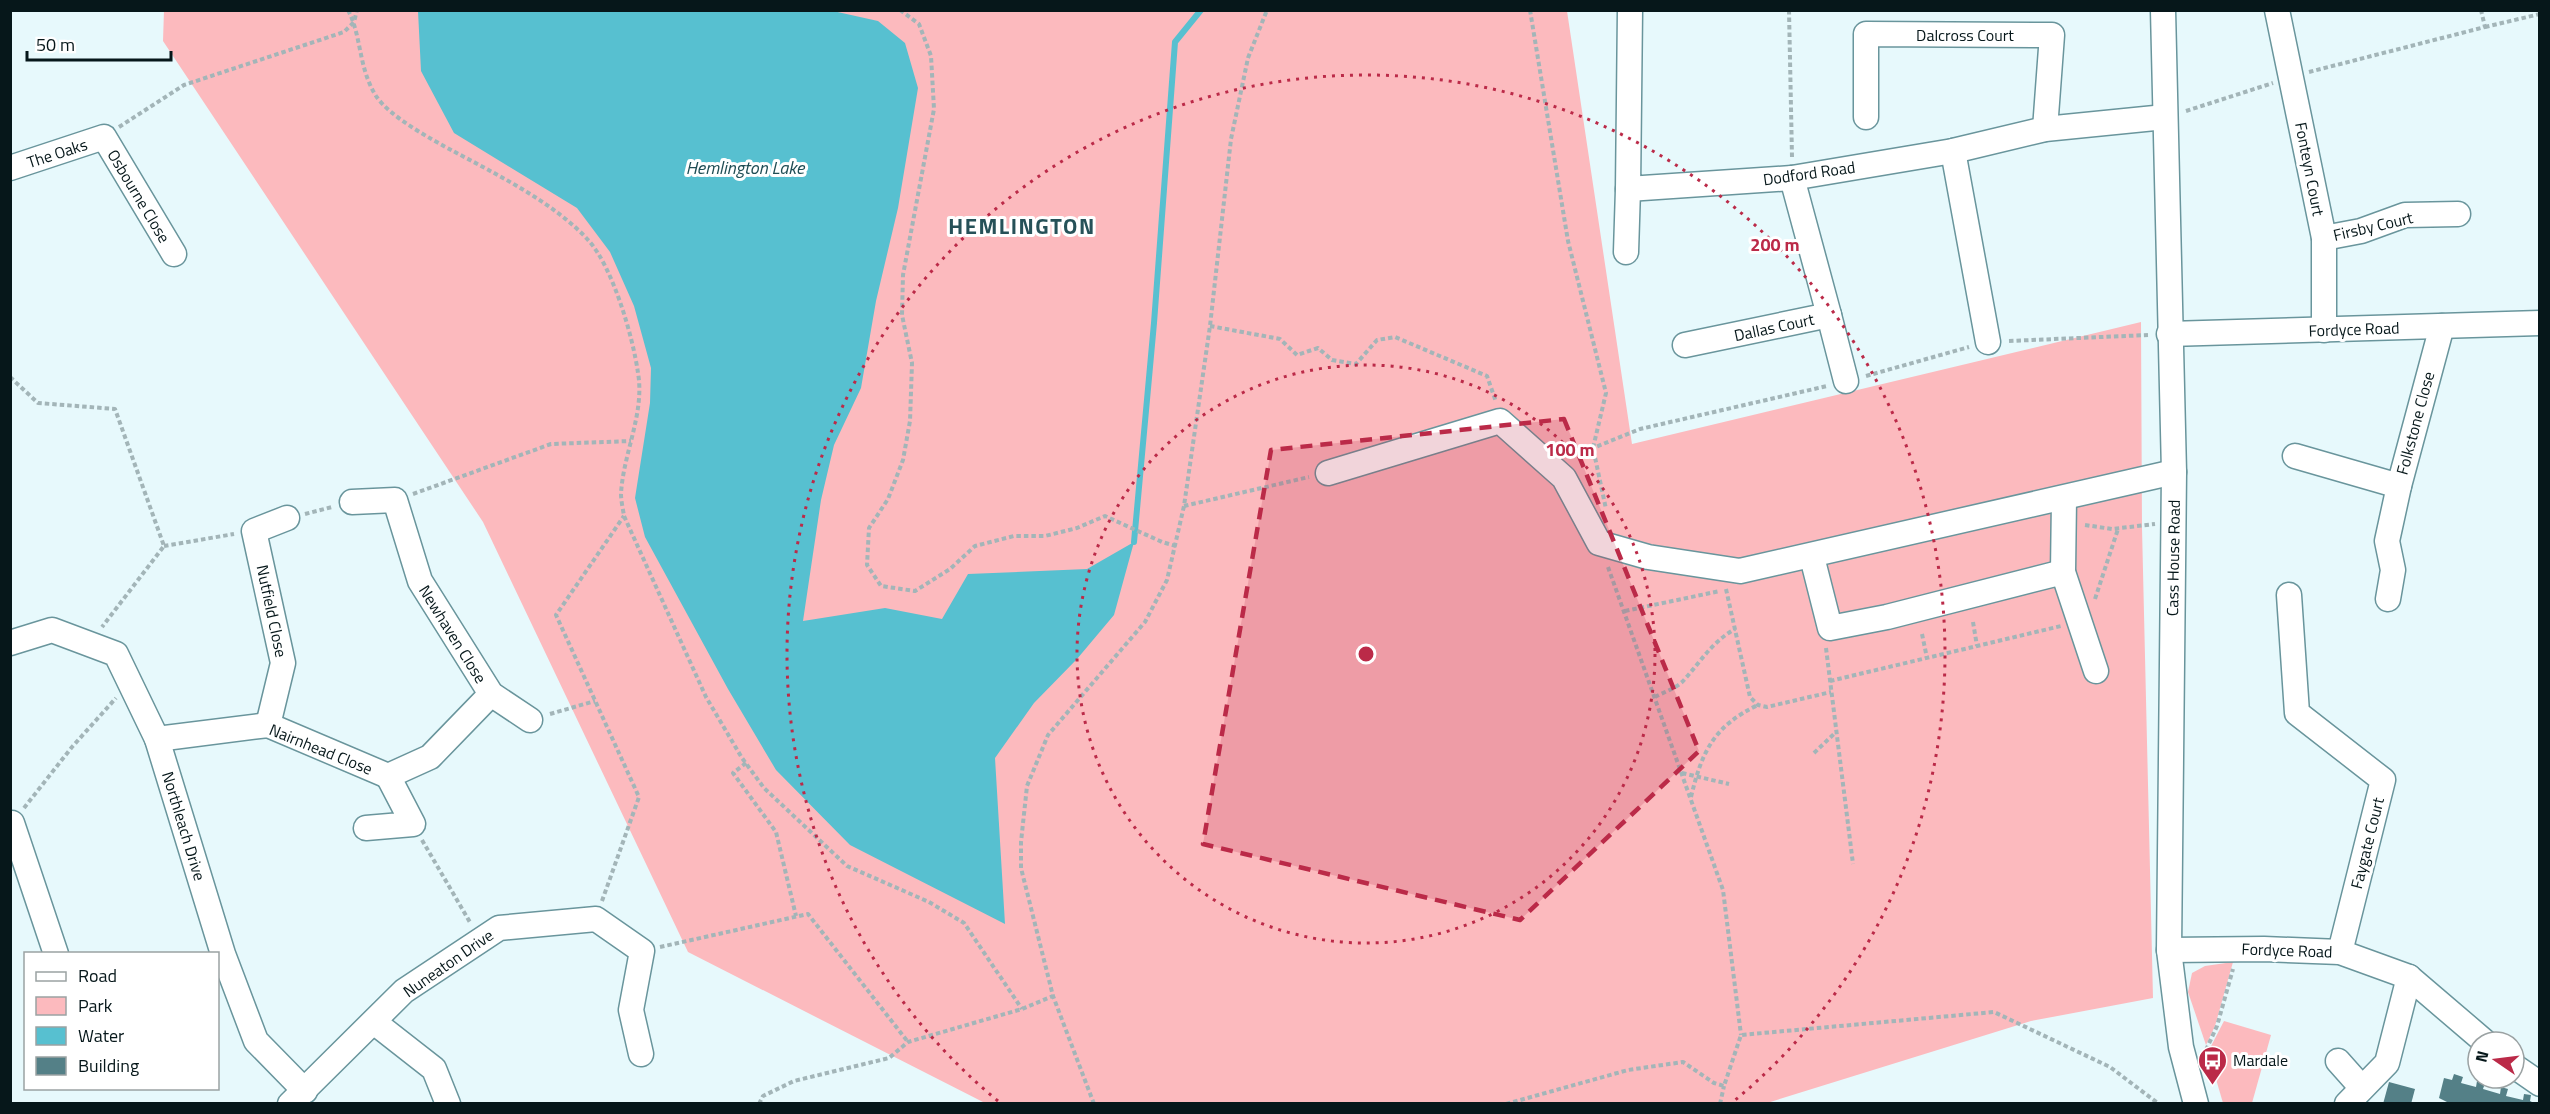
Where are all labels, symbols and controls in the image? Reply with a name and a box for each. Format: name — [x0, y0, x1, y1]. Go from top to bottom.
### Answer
street label: Dalcross Court — [1916, 23, 2014, 47]
scale bar — [27, 24, 171, 62]
text: 50 m — [36, 31, 75, 58]
street label: Fonteyn Court — [2289, 120, 2331, 218]
street label: The Oaks — [24, 132, 90, 174]
street label: Osbourne Close — [102, 145, 176, 247]
water label: Hemlington Lake — [686, 154, 806, 181]
street label: Dodford Road — [1761, 155, 1857, 191]
street label: Firsby Court — [2331, 205, 2416, 247]
district label: HEMLINGTON — [948, 209, 1096, 243]
text: 200 m — [1750, 231, 1800, 258]
street label: Dallas Court — [1732, 307, 1817, 347]
street label: Fordyce Road — [2308, 315, 2400, 343]
street label: Folkstone Close — [2390, 369, 2440, 477]
text: 100 m — [1545, 436, 1595, 463]
street label: Cass House Road — [2160, 500, 2186, 616]
street label: Nutfield Close — [251, 563, 293, 659]
street label: Newhaven Close — [413, 580, 493, 688]
centre of rings — [1356, 644, 1376, 664]
street label: Nairnhead Close — [266, 717, 376, 781]
street label: Northleach Drive — [156, 769, 212, 883]
street label: Faygate Court — [2344, 794, 2390, 891]
street label: Nuneaton Drive — [398, 923, 498, 1003]
street label: Fordyce Road — [2241, 936, 2333, 964]
legend — [24, 952, 219, 1090]
text: Road — [78, 962, 117, 989]
text: Park — [78, 992, 113, 1019]
text: Water — [78, 1022, 124, 1049]
north arrow — [2466, 1030, 2526, 1090]
bus stop icon: Mardale — [2196, 1044, 2228, 1086]
place label: Mardale — [2233, 1048, 2288, 1072]
text: N — [2468, 1048, 2494, 1065]
text: Building — [78, 1052, 139, 1079]

